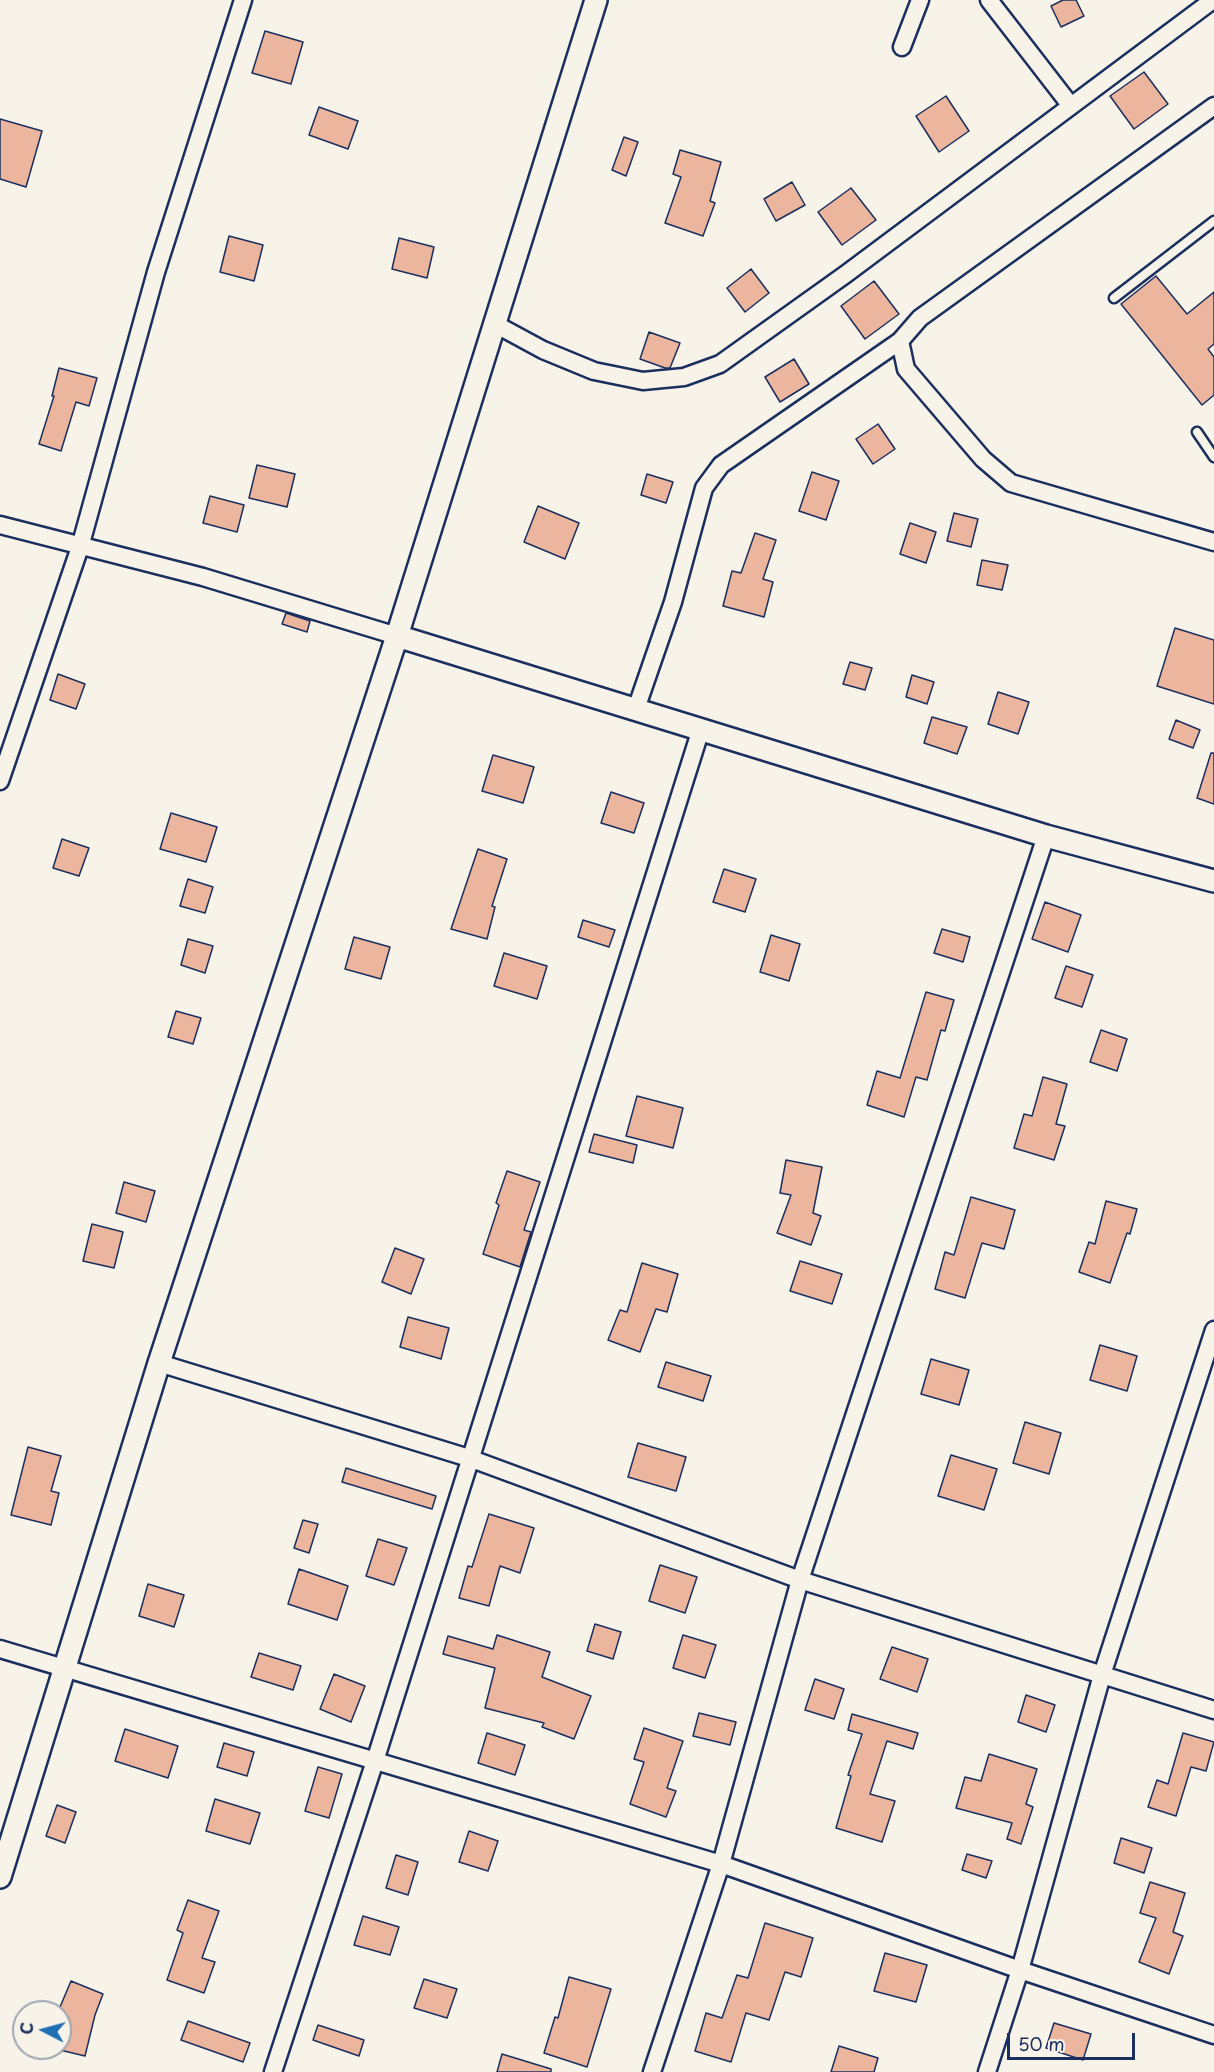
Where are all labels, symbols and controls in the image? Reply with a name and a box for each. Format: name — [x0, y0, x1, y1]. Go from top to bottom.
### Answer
north arrow — [12, 2000, 72, 2060]
text: С — [14, 2021, 39, 2036]
scale bar — [1010, 2021, 1138, 2059]
text: 50 m — [1018, 2030, 1065, 2057]

